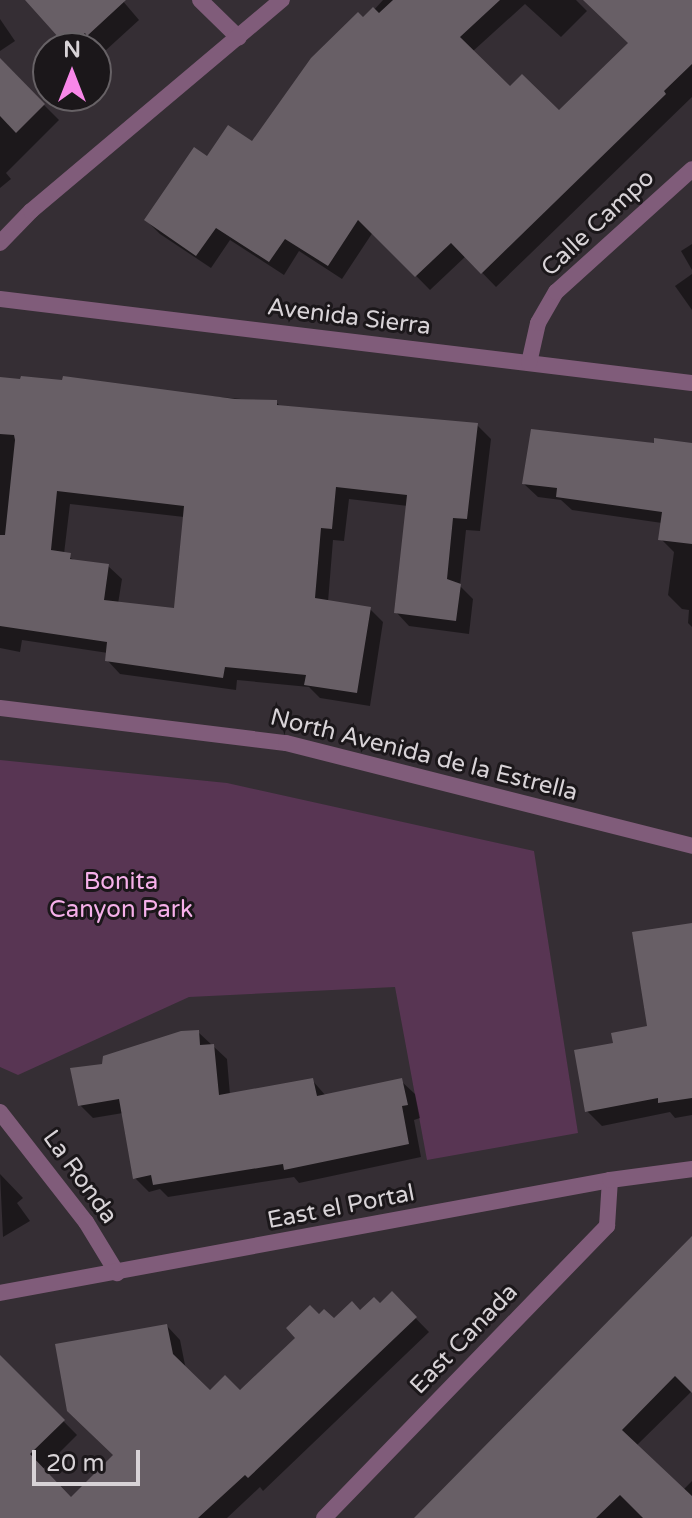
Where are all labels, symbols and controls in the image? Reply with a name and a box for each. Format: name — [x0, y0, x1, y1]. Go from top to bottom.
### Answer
north arrow — [32, 32, 112, 112]
text: N — [63, 37, 81, 63]
street label: Calle Campo — [536, 163, 660, 283]
street label: Avenida Sierra — [266, 293, 432, 341]
street label: North Avenida de la Estrella — [267, 703, 581, 807]
park label: Bonita Canyon Park — [49, 868, 193, 924]
street label: La Ronda — [36, 1125, 124, 1229]
street label: East el Portal — [265, 1179, 417, 1235]
street label: East Canada — [404, 1278, 524, 1400]
scale bar — [36, 1434, 144, 1484]
text: 20 m — [46, 1449, 104, 1478]

